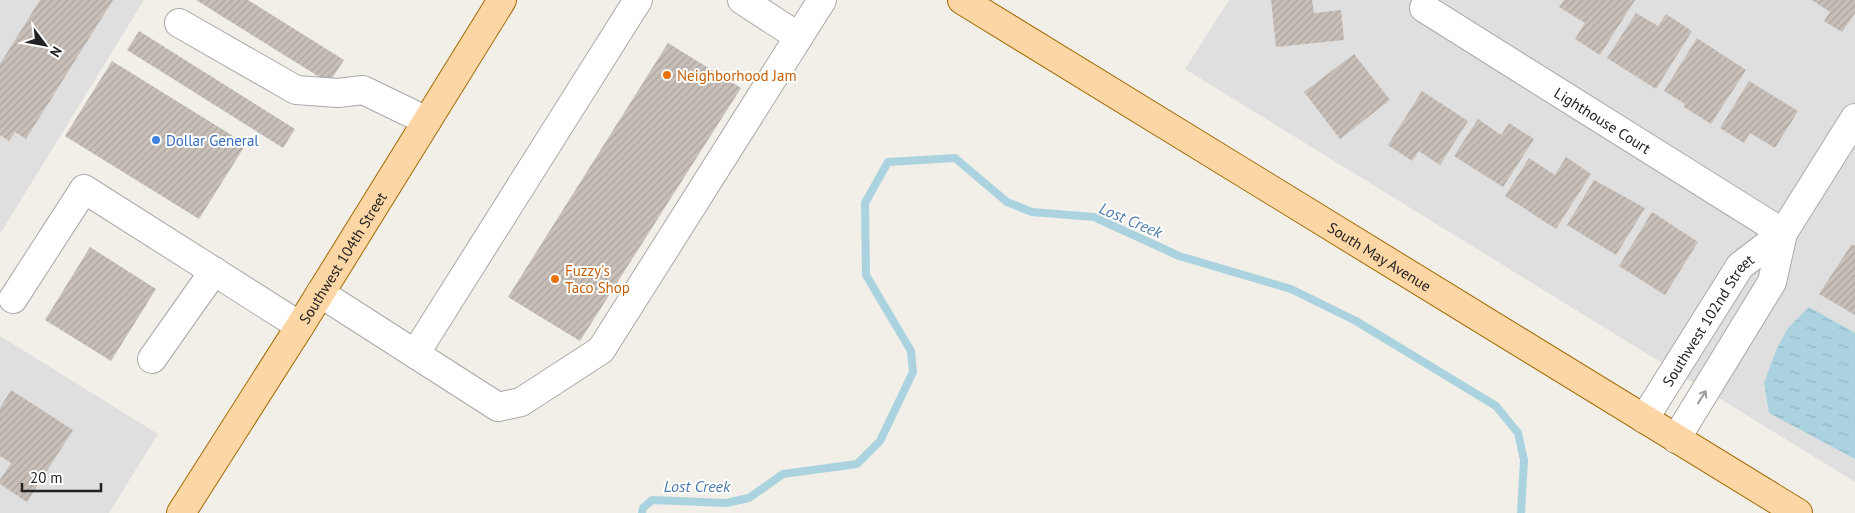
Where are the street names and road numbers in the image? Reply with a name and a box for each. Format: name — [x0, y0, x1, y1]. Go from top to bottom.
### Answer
street label: Lighthouse Court — [1551, 83, 1655, 157]
street label: Southwest 104th Street — [294, 188, 390, 327]
street label: South May Avenue — [1325, 217, 1435, 295]
street label: Southwest 102nd Street — [1658, 250, 1757, 390]

